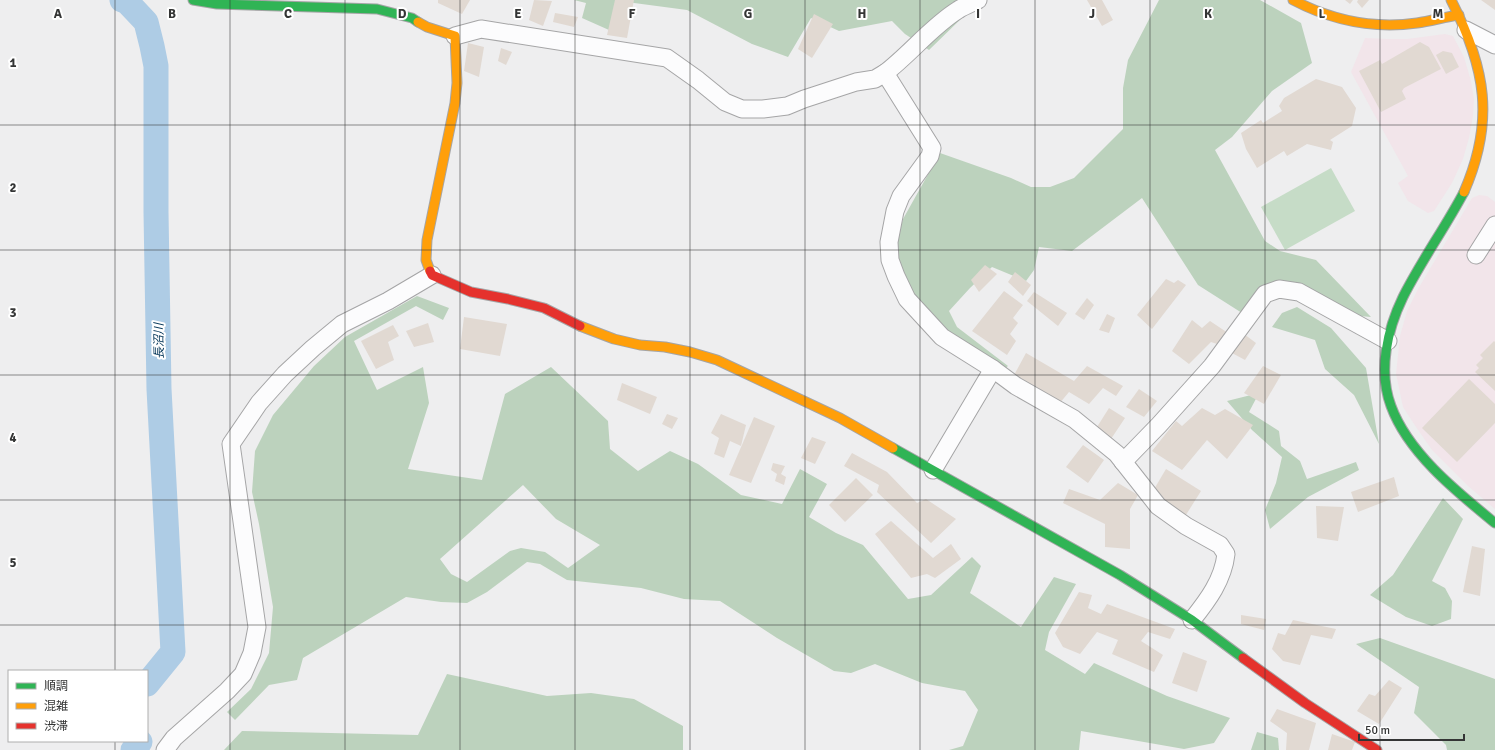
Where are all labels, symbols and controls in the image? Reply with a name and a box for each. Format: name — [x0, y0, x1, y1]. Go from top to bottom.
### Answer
text: A — [54, 6, 63, 22]
text: B — [168, 6, 176, 22]
text: C — [284, 6, 292, 22]
text: D — [398, 6, 407, 22]
text: E — [514, 6, 522, 22]
text: F — [629, 6, 636, 22]
text: G — [744, 6, 752, 22]
text: H — [858, 6, 866, 22]
text: I — [976, 6, 980, 22]
text: J — [1089, 6, 1095, 22]
text: K — [1204, 6, 1212, 22]
text: L — [1319, 6, 1326, 22]
text: M — [1433, 6, 1444, 22]
text: 1 — [9, 55, 17, 71]
text: 2 — [9, 180, 17, 196]
text: 3 — [9, 305, 17, 321]
water label: 長沼川 — [152, 321, 167, 359]
text: 4 — [9, 430, 17, 446]
text: 5 — [9, 555, 17, 571]
legend — [8, 670, 148, 742]
text: 順調 — [44, 679, 68, 694]
text: 混雑 — [44, 699, 68, 714]
scale bar — [1359, 716, 1464, 742]
text: 渋滞 — [44, 719, 68, 734]
text: 50 m — [1365, 723, 1390, 738]

